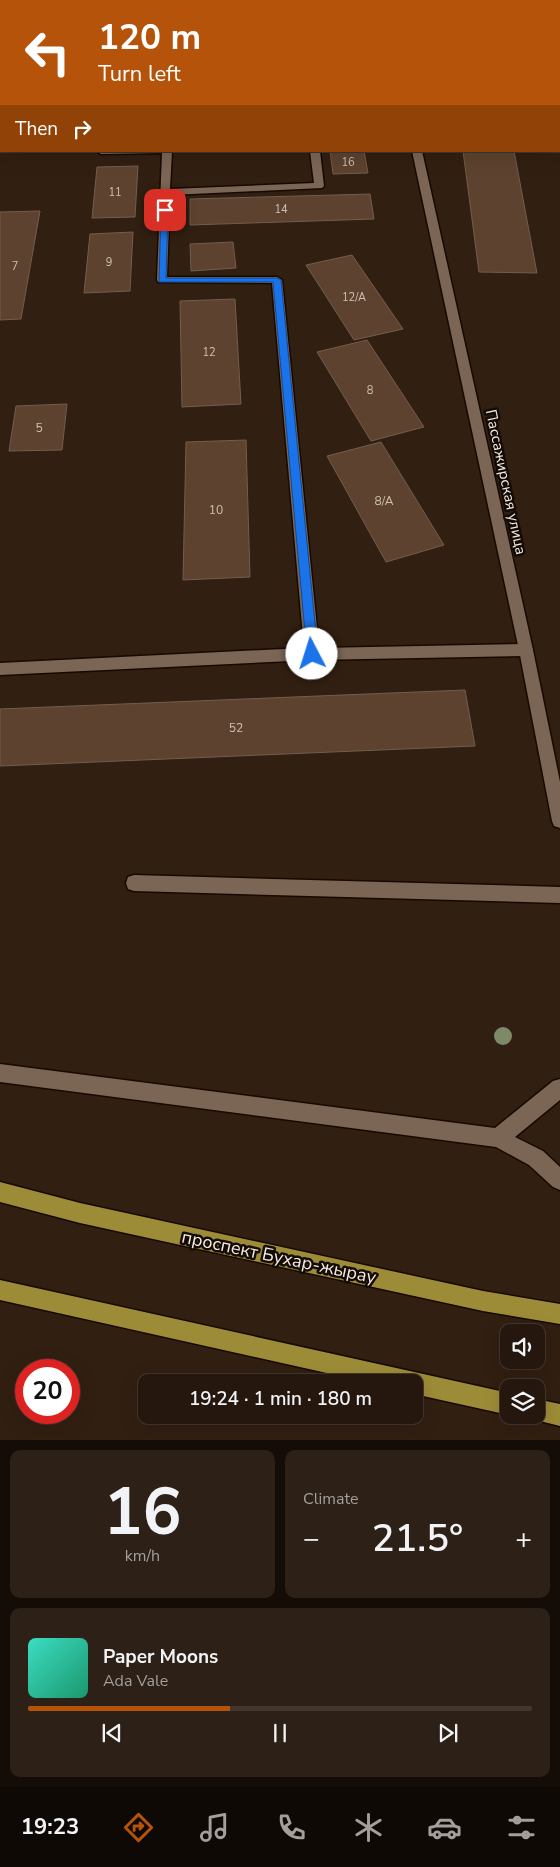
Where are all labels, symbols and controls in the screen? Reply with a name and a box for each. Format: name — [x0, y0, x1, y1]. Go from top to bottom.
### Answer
text: 120 m — [98, 14, 201, 61]
icon: left — [15, 20, 80, 85]
text: Turn left — [98, 59, 181, 89]
icon: right — [68, 115, 96, 143]
text: Then — [15, 116, 58, 142]
house number: 16 — [341, 155, 355, 170]
house number: 11 — [108, 185, 122, 200]
pin — [144, 189, 186, 231]
icon: arrive — [151, 196, 179, 224]
house number: 14 — [274, 202, 288, 217]
house number: 9 — [106, 255, 112, 270]
house number: 7 — [12, 259, 18, 274]
house number: 12/А — [342, 290, 366, 305]
house number: 12 — [202, 345, 216, 360]
house number: 8 — [367, 383, 374, 398]
street label: Пассажирская улица — [481, 408, 531, 556]
house number: 5 — [35, 420, 43, 436]
house number: 8/А — [374, 493, 394, 509]
house number: 10 — [209, 502, 223, 518]
position arrow — [285, 627, 337, 679]
house number: 52 — [229, 720, 243, 736]
street label: проспект Бухар-жырау — [180, 1225, 379, 1289]
map controls — [500, 1324, 545, 1424]
button: sound — [500, 1324, 545, 1369]
speed limit sign: 20 — [15, 1359, 80, 1424]
button: layers — [500, 1379, 545, 1424]
text: 19:24 · 1 min · 180 m — [189, 1386, 372, 1412]
text: 16 — [103, 1468, 182, 1557]
text: Climate — [303, 1488, 358, 1510]
text: 21.5° — [372, 1513, 463, 1564]
text: − — [303, 1520, 320, 1558]
text: + — [515, 1520, 532, 1558]
text: km/h — [125, 1545, 160, 1567]
text: Paper Moons — [103, 1644, 218, 1670]
text: Ada Vale — [103, 1670, 168, 1692]
icon: previous — [98, 1719, 126, 1747]
icon: pause — [266, 1719, 294, 1747]
icon: next — [434, 1719, 462, 1747]
icon: directions — [121, 1810, 156, 1845]
icon: music — [197, 1810, 232, 1845]
icon: phone — [274, 1810, 309, 1845]
icon: climate — [351, 1810, 386, 1845]
icon: car — [427, 1810, 462, 1845]
icon: filters — [504, 1810, 539, 1845]
text: 19:23 — [21, 1812, 79, 1842]

